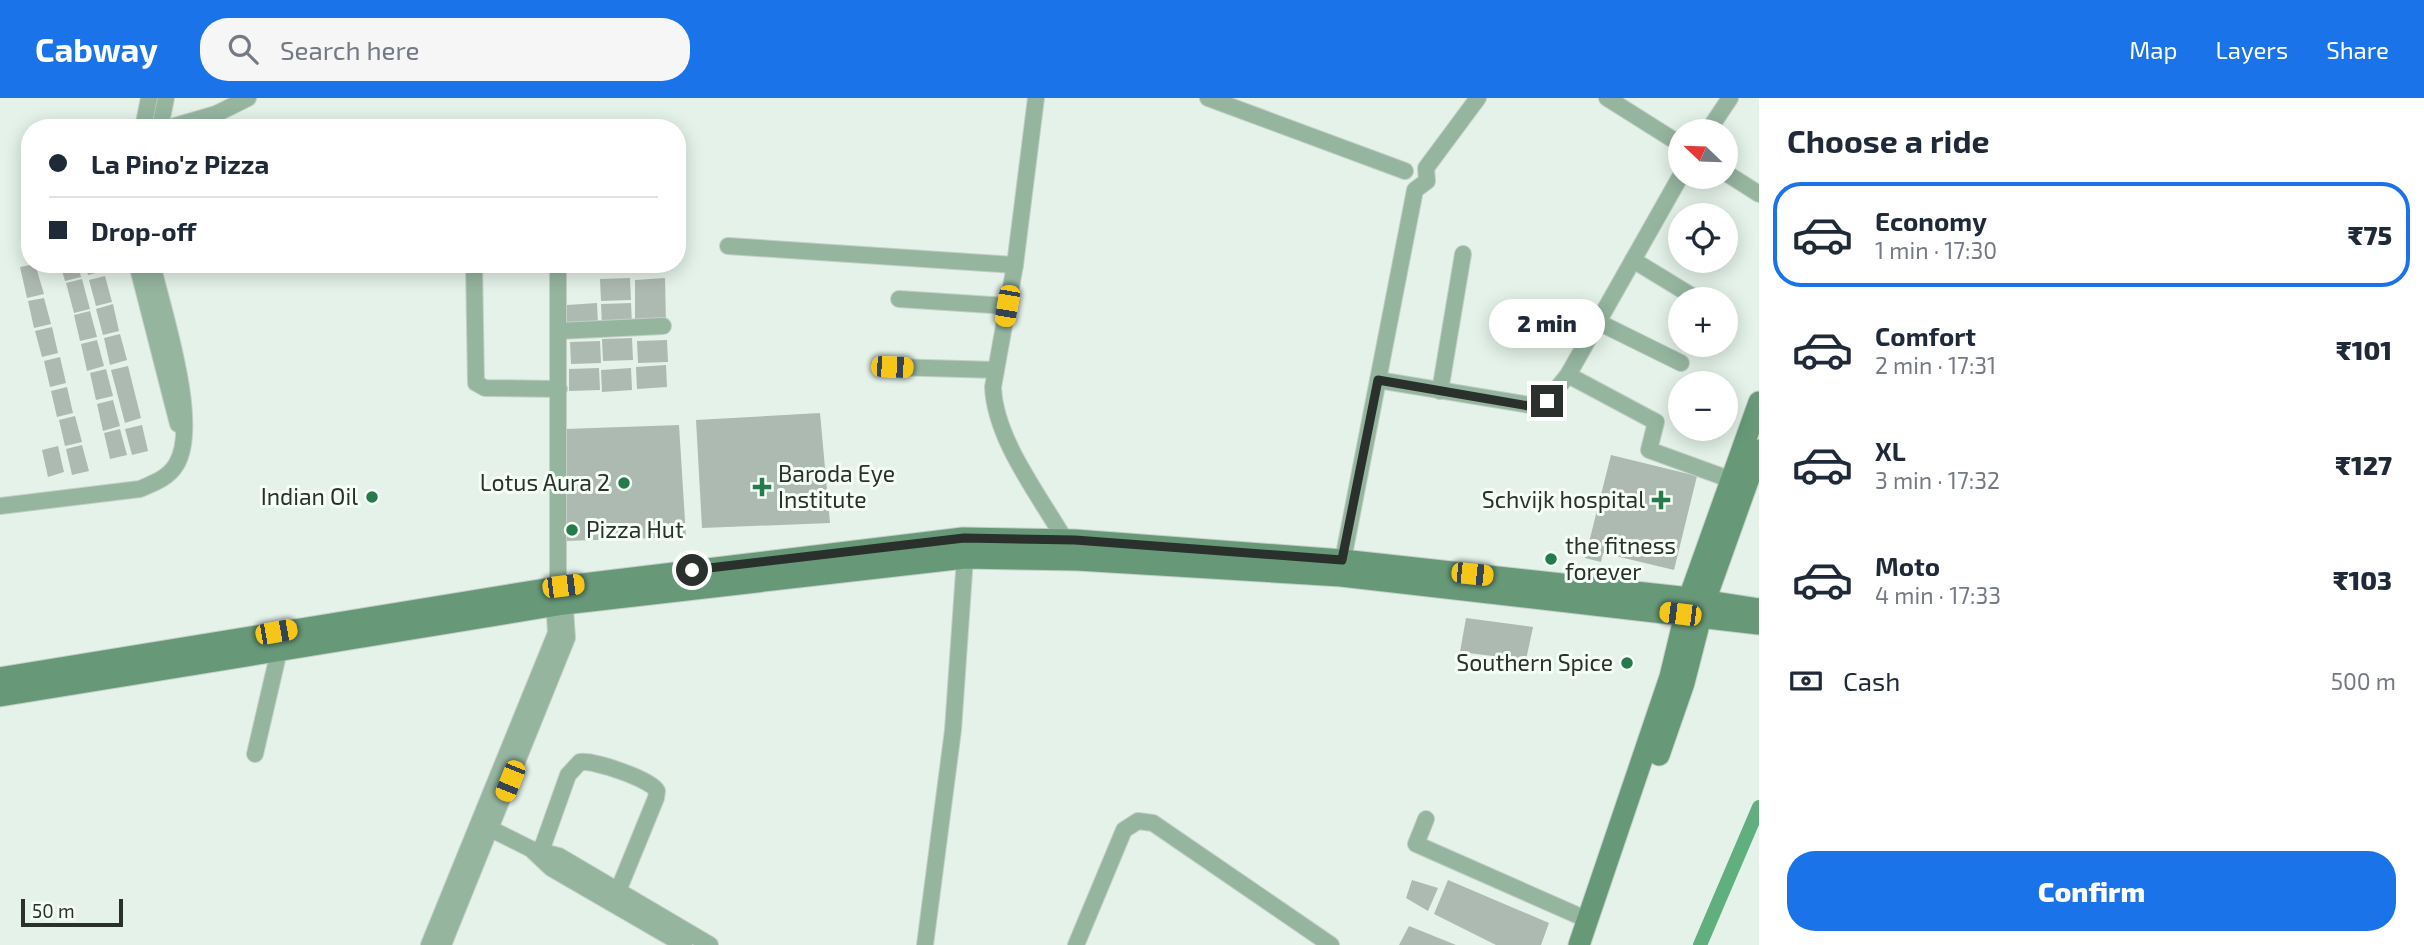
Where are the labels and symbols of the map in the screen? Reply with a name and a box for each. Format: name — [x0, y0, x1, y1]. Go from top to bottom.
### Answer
north arrow — [1668, 119, 1738, 189]
car — [994, 283, 1021, 329]
callout: 2 min — [1489, 300, 1605, 348]
car — [871, 356, 914, 378]
route end — [1531, 385, 1563, 417]
place label: Baroda Eye Institute — [778, 459, 895, 513]
place label: Lotus Aura 2 — [480, 468, 610, 496]
marker: Lotus Aura 2 — [616, 475, 632, 491]
marker: Baroda Eye Institute — [752, 477, 772, 497]
place label: Indian Oil — [261, 482, 358, 510]
place label: Schvijk hospital — [1482, 485, 1645, 513]
marker: Indian Oil — [364, 489, 380, 505]
marker: Schvijk hospital — [1651, 490, 1671, 510]
place label: Pizza Hut — [586, 515, 684, 543]
marker: Pizza Hut — [564, 522, 580, 538]
place label: the fitness forever — [1565, 531, 1676, 585]
marker: the fitness forever — [1543, 551, 1559, 567]
route start — [676, 554, 708, 586]
car — [1451, 561, 1494, 587]
car — [541, 573, 586, 599]
car — [1658, 601, 1703, 627]
car — [254, 618, 299, 646]
place label: Southern Spice — [1456, 648, 1613, 676]
marker: Southern Spice — [1619, 655, 1635, 671]
car — [493, 758, 528, 804]
scale bar — [21, 896, 122, 928]

